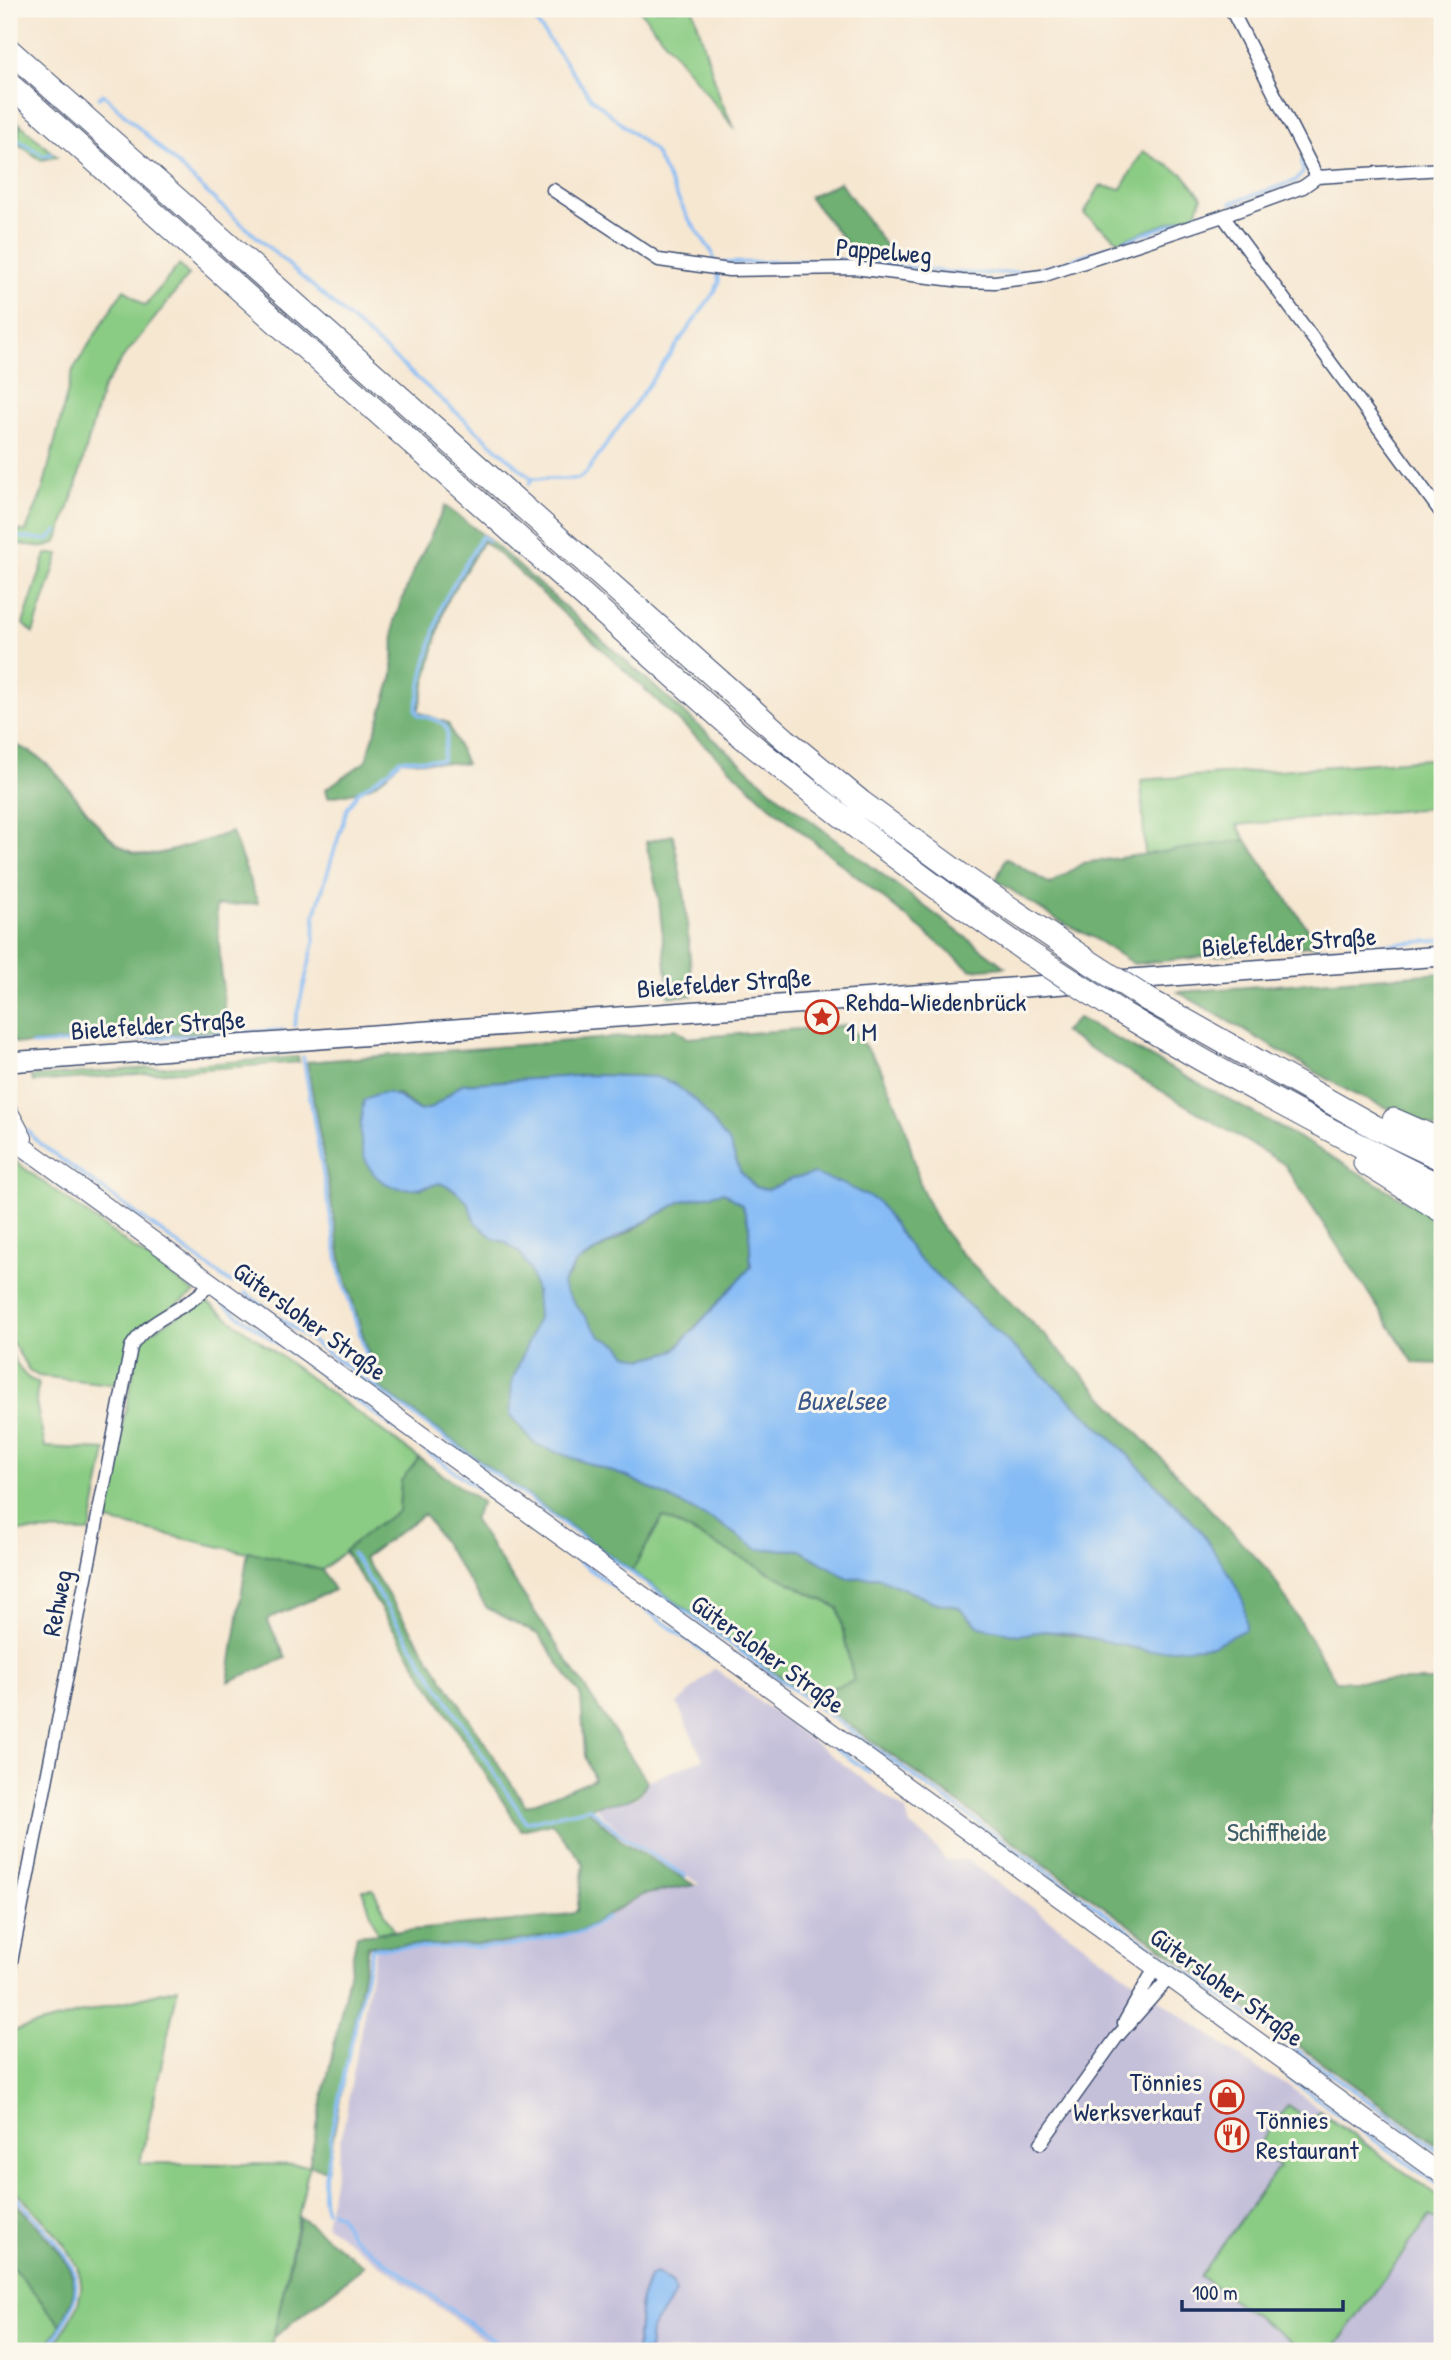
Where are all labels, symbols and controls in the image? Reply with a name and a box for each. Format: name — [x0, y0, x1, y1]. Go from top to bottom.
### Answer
street label: Pappelweg — [835, 229, 933, 272]
street label: Bielefelder Straße — [1201, 918, 1377, 965]
street label: Bielefelder Straße — [636, 959, 812, 1006]
place label: Rehda-Wiedenbrück 1 M — [846, 984, 1027, 1049]
place icon: Rehda-Wiedenbrück 1 M — [803, 998, 841, 1036]
street label: Bielefelder Straße — [70, 1001, 246, 1048]
street label: Gütersloher Straße — [226, 1253, 394, 1388]
water label: Buxelsee — [796, 1381, 888, 1419]
street label: Rehweg — [33, 1567, 80, 1639]
street label: Gütersloher Straße — [684, 1586, 852, 1721]
park label: Schiffheide — [1227, 1814, 1327, 1849]
street label: Gütersloher Straße — [1143, 1919, 1311, 2054]
place label: Tönnies Werksverkauf — [1073, 2064, 1203, 2129]
shop icon: Tönnies Werksverkauf — [1208, 2078, 1246, 2116]
place label: Tönnies Restaurant — [1256, 2102, 1360, 2167]
restaurant icon: Tönnies Restaurant — [1213, 2116, 1251, 2154]
scale bar — [1182, 2269, 1342, 2313]
text: 100 m — [1192, 2278, 1238, 2307]

